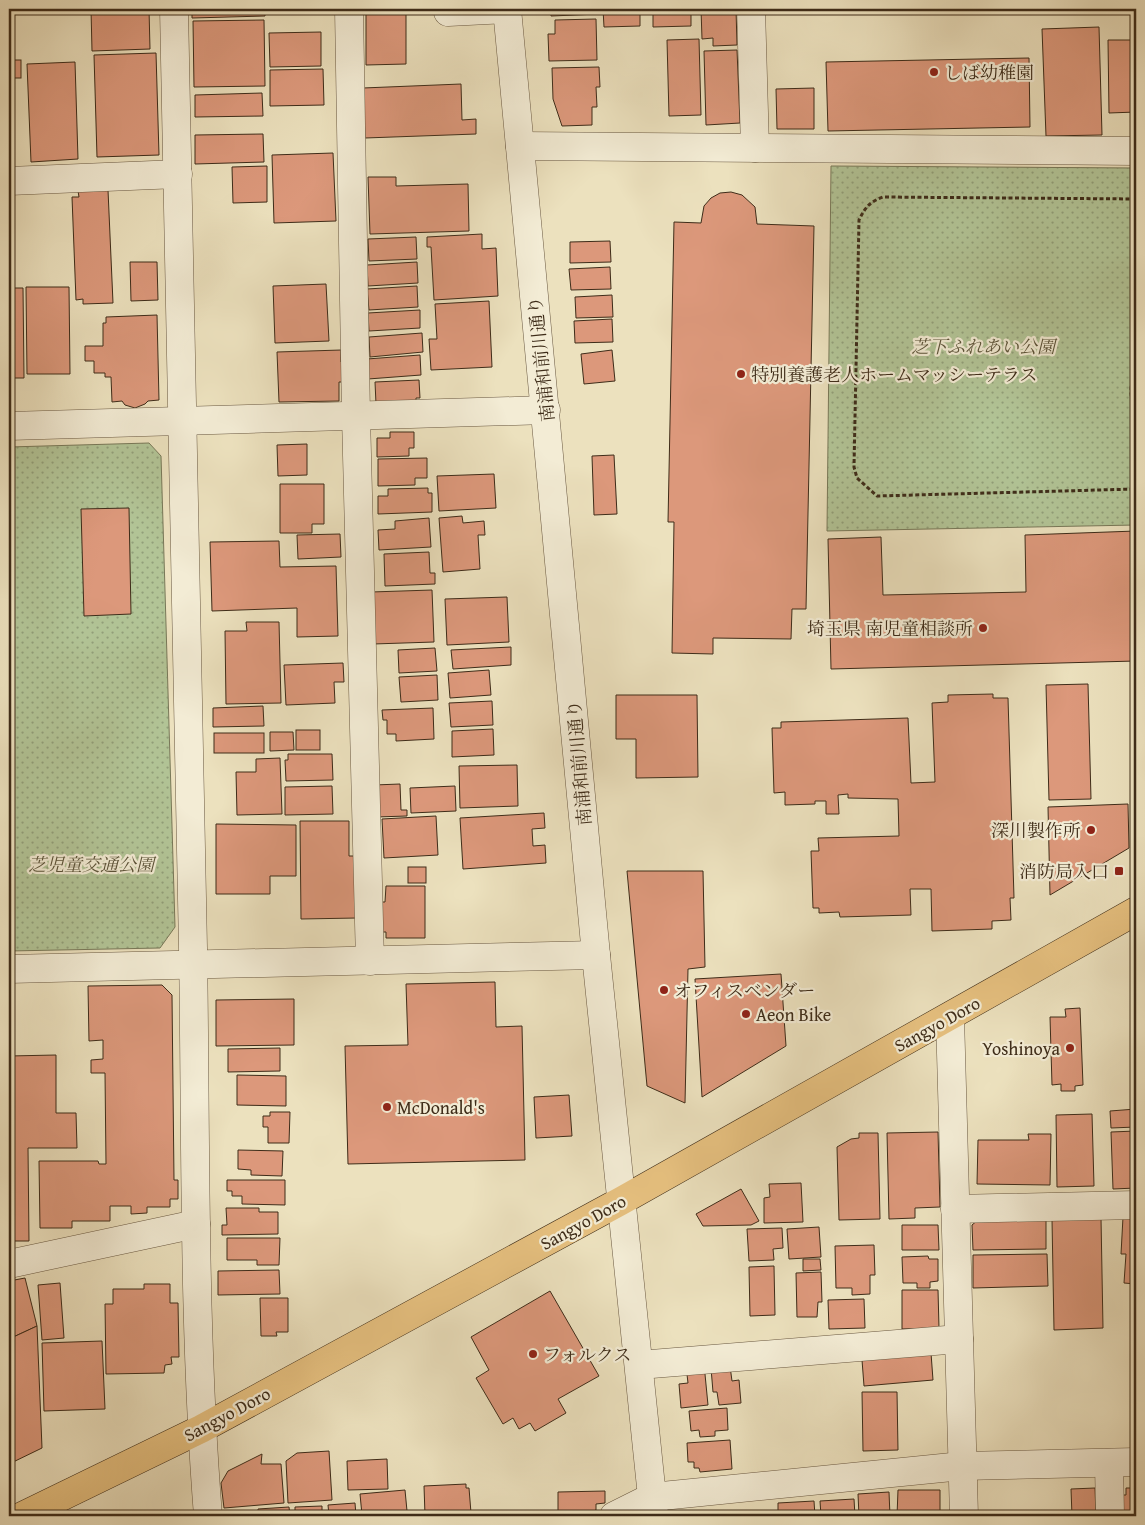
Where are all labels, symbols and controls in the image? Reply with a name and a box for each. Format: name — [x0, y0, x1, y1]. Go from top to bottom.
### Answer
place label: しば幼稚園 — [944, 59, 1034, 86]
marker: しば幼稚園 — [928, 66, 940, 78]
street label: 南浦和前川通り — [521, 295, 561, 423]
park label: 芝下ふれあい公園 — [911, 333, 1058, 360]
place label: 特別養護老人ホームマッシーテラス — [751, 361, 1037, 388]
marker: 特別養護老人ホームマッシーテラス — [735, 368, 747, 380]
place label: 埼玉県 南児童相談所 — [807, 615, 973, 642]
marker: 埼玉県 南児童相談所 — [977, 622, 989, 634]
street label: 南浦和前川通り — [560, 699, 598, 827]
place label: 深川製作所 — [991, 817, 1081, 844]
marker: 深川製作所 — [1085, 824, 1097, 836]
park label: 芝児童交通公園 — [28, 851, 157, 878]
place label: 消防局入口 — [1019, 858, 1109, 885]
marker: 消防局入口 — [1113, 865, 1125, 877]
place label: オフィスベンダー — [674, 977, 815, 1004]
marker: オフィスベンダー — [658, 984, 670, 996]
street label: Sangyo Doro — [889, 989, 985, 1059]
place label: Aeon Bike — [756, 1001, 831, 1028]
marker: Aeon Bike — [740, 1008, 752, 1020]
place label: Yoshinoya — [982, 1035, 1060, 1062]
marker: Yoshinoya — [1064, 1042, 1076, 1054]
place label: McDonald's — [397, 1094, 485, 1121]
marker: McDonald's — [381, 1101, 393, 1113]
street label: Sangyo Doro — [535, 1187, 631, 1257]
place label: フォルクス — [543, 1341, 632, 1368]
marker: フォルクス — [527, 1348, 539, 1360]
street label: Sangyo Doro — [179, 1380, 275, 1448]

